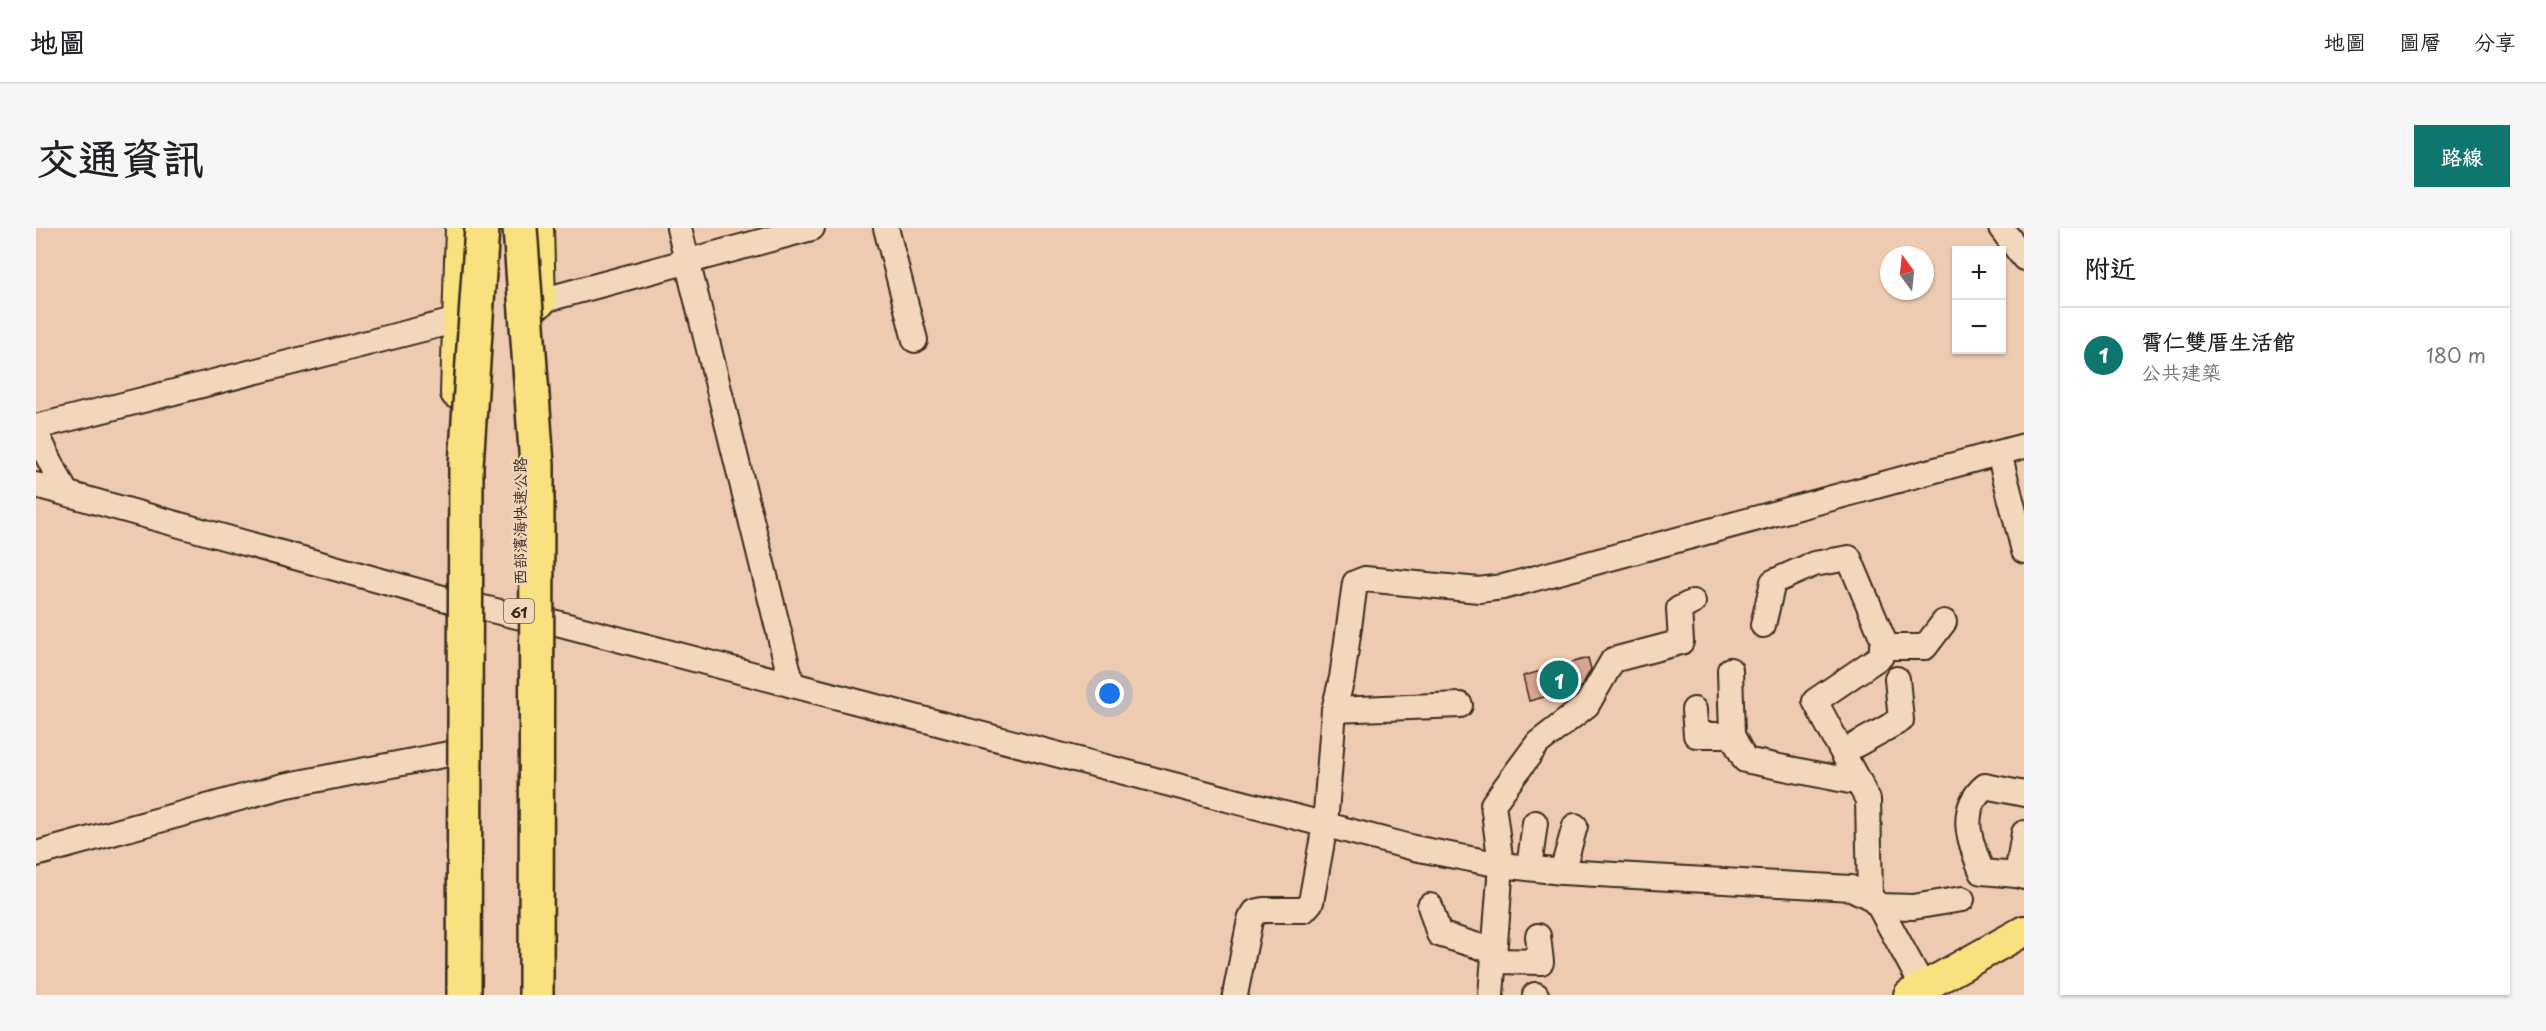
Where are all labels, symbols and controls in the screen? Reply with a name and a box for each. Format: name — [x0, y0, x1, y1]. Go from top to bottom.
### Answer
text: 地圖 — [30, 20, 86, 63]
text: 地圖 — [2324, 25, 2366, 57]
text: 圖層 — [2399, 25, 2441, 57]
text: 分享 — [2474, 25, 2516, 57]
text: 交通資訊 — [36, 125, 204, 188]
button: 路線 — [2414, 125, 2510, 187]
north arrow — [1880, 246, 1934, 300]
map controls — [1952, 246, 2006, 354]
button: + — [1952, 246, 2006, 300]
text: 附近 — [2084, 248, 2136, 287]
button: − — [1952, 300, 2006, 354]
text: 霄仁雙厝生活館 — [2141, 324, 2295, 357]
text: 1 — [2099, 340, 2108, 370]
text: 180 m — [2426, 340, 2486, 370]
text: 公共建築 — [2141, 357, 2221, 387]
street label: 西部濱海快速公路 — [507, 457, 531, 585]
road number: 61 — [504, 599, 534, 623]
pin: 1 — [1540, 658, 1579, 702]
your location — [1095, 679, 1124, 708]

